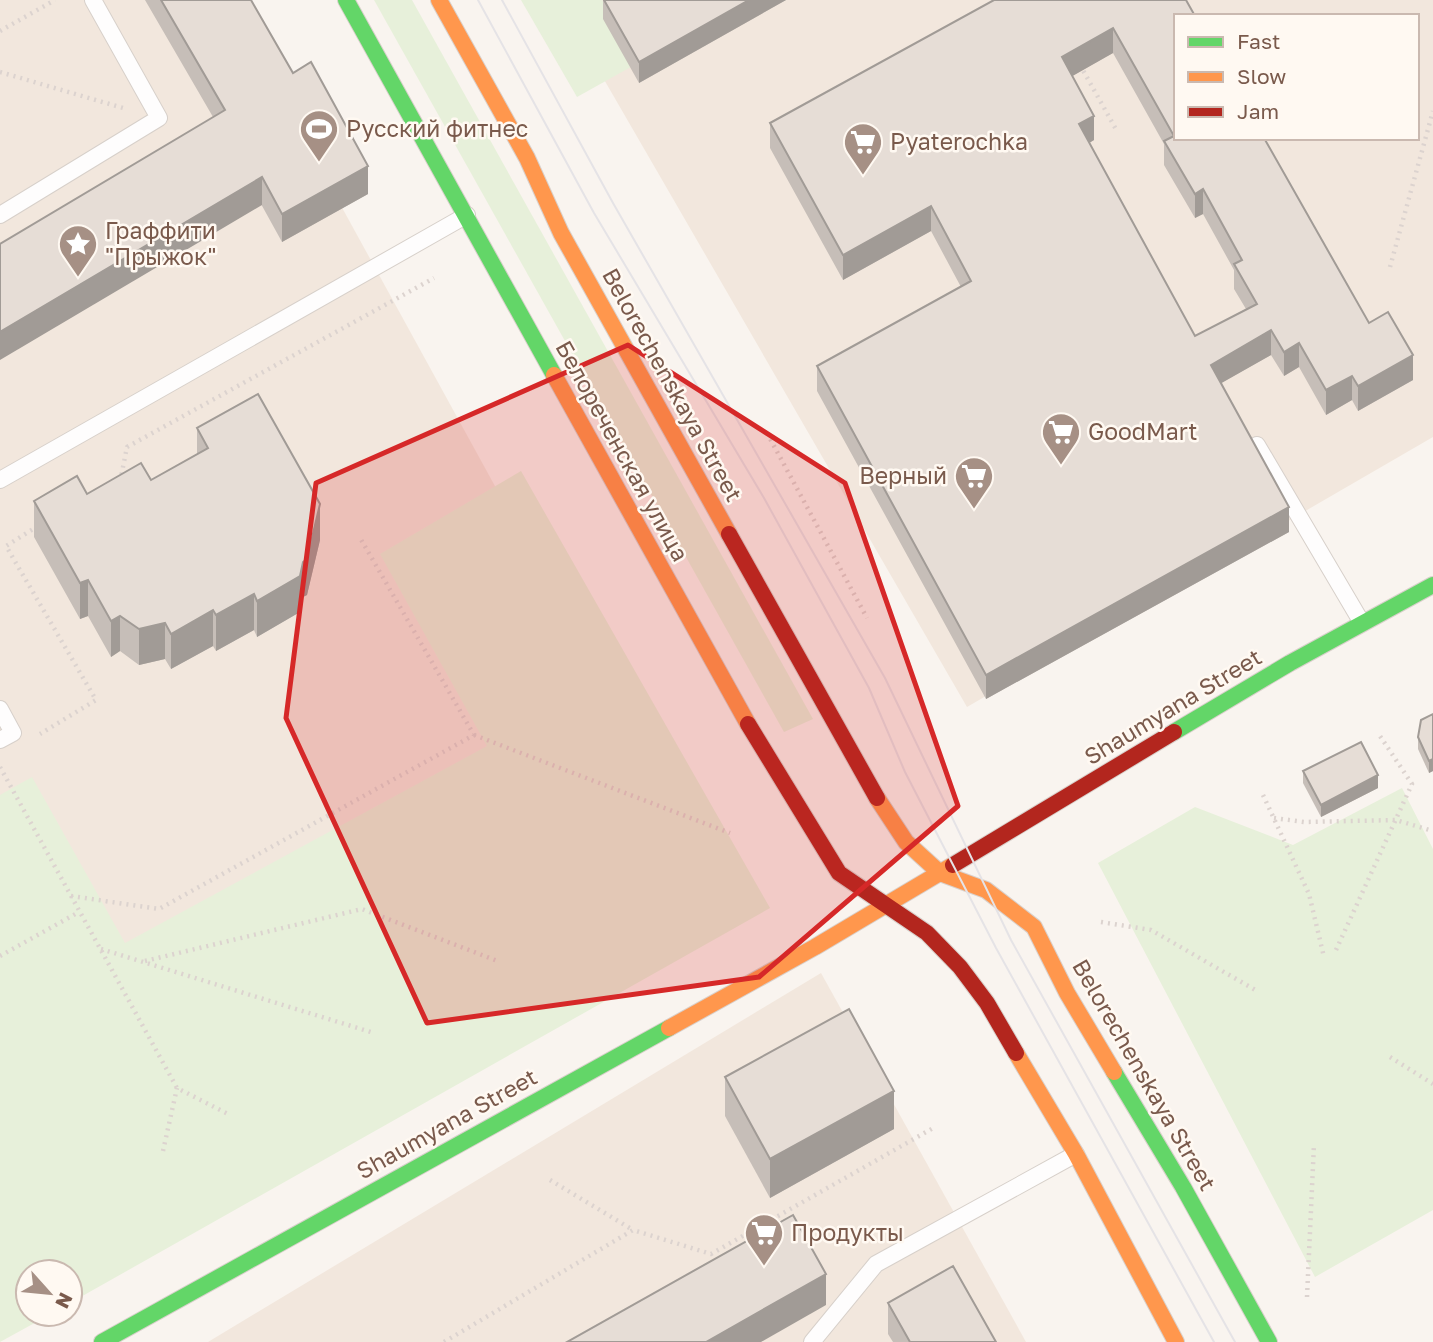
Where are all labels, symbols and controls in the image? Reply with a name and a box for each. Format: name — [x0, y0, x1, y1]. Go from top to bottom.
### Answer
legend — [1174, 14, 1419, 140]
text: Fast — [1237, 28, 1280, 54]
text: Slow — [1237, 63, 1286, 89]
text: Jam — [1237, 98, 1279, 124]
sports icon: Русский фитнес — [298, 108, 340, 163]
place label: Русский фитнес — [346, 114, 528, 142]
supermarket icon: Pyaterochka — [842, 121, 884, 176]
place label: Pyaterochka — [890, 127, 1028, 155]
place label: Граффити "Прыжок" — [105, 216, 217, 270]
place icon: Граффити "Прыжок" — [57, 223, 99, 278]
street label: Belorechenskaya Street — [597, 263, 749, 506]
street label: Белореченская улица — [550, 335, 695, 566]
supermarket icon: GoodMart — [1040, 411, 1082, 466]
place label: GoodMart — [1088, 417, 1197, 445]
supermarket icon: Верный — [953, 455, 995, 510]
place label: Верный — [859, 461, 947, 489]
street label: Shaumyana Street — [1079, 642, 1266, 770]
street label: Belorechenskaya Street — [1067, 954, 1223, 1195]
street label: Shaumyana Street — [351, 1062, 542, 1184]
supermarket icon: Продукты — [743, 1212, 785, 1267]
place label: Продукты — [791, 1218, 904, 1246]
north arrow — [14, 1258, 84, 1328]
text: N — [51, 1289, 78, 1313]

